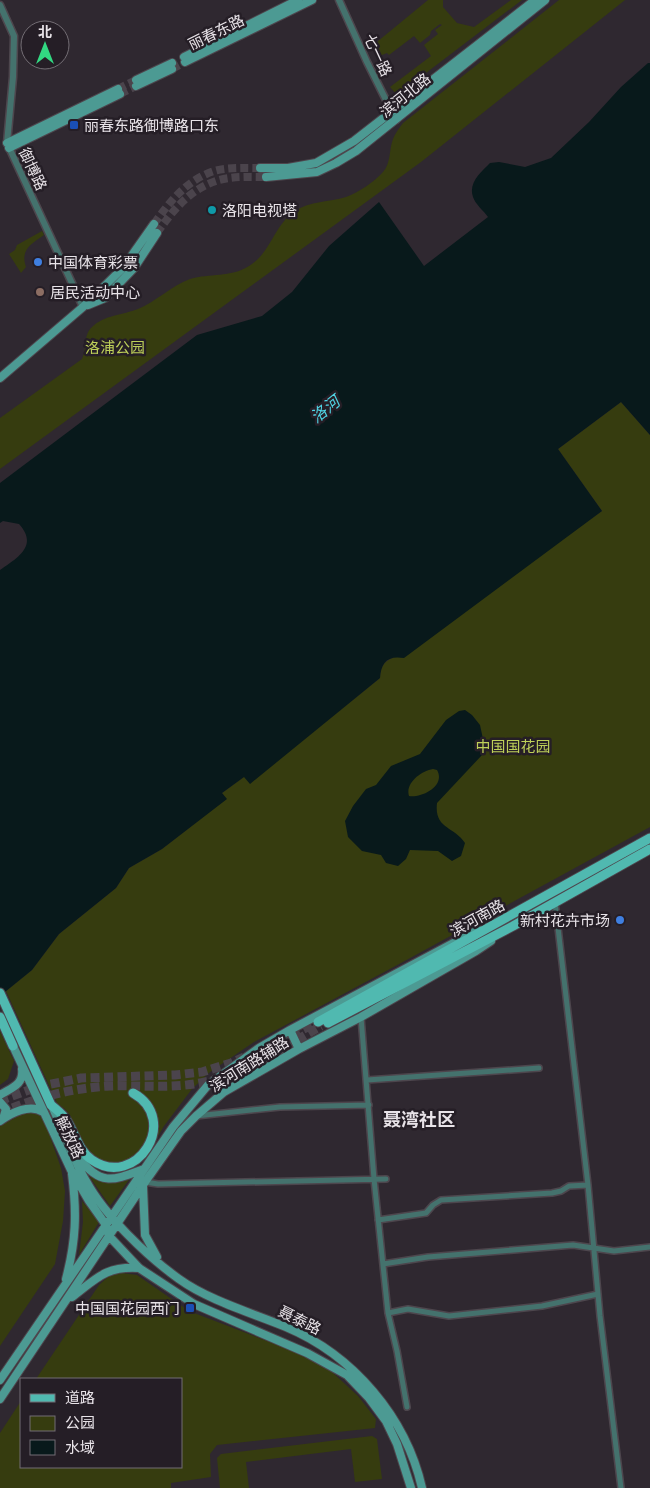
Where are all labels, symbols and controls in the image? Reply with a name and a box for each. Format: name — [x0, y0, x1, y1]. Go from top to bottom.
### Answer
street label: 丽春东路 — [184, 9, 248, 55]
north arrow — [20, 20, 70, 70]
text: 北 — [38, 22, 52, 41]
street label: 七一路 — [359, 30, 397, 80]
street label: 滨河北路 — [375, 68, 435, 122]
place label: 丽春东路御博路口东 — [84, 115, 219, 136]
marker: 丽春东路御博路口东 — [68, 119, 80, 131]
street label: 御博路 — [14, 144, 52, 194]
place label: 洛阳电视塔 — [222, 200, 297, 221]
marker: 洛阳电视塔 — [206, 204, 218, 216]
place label: 中国体育彩票 — [48, 252, 138, 273]
marker: 中国体育彩票 — [32, 256, 44, 268]
place label: 居民活动中心 — [50, 282, 140, 303]
marker: 居民活动中心 — [34, 286, 46, 298]
park label: 洛浦公园 — [85, 337, 145, 358]
water label: 洛河 — [306, 388, 347, 428]
park label: 中国国花园 — [475, 736, 551, 757]
street label: 滨河南路 — [446, 894, 508, 942]
place label: 新村花卉市场 — [520, 910, 610, 931]
marker: 新村花卉市场 — [614, 914, 626, 926]
street label: 滨河南路辅路 — [205, 1031, 293, 1097]
district label: 聂湾社区 — [383, 1107, 455, 1131]
street label: 解放路 — [51, 1112, 89, 1162]
place label: 中国国花园西门 — [75, 1298, 180, 1319]
street label: 聂泰路 — [275, 1301, 325, 1339]
marker: 中国国花园西门 — [184, 1302, 196, 1314]
legend — [20, 1378, 182, 1468]
text: 道路 — [65, 1387, 95, 1408]
text: 公园 — [65, 1412, 95, 1433]
text: 水域 — [65, 1437, 95, 1458]

